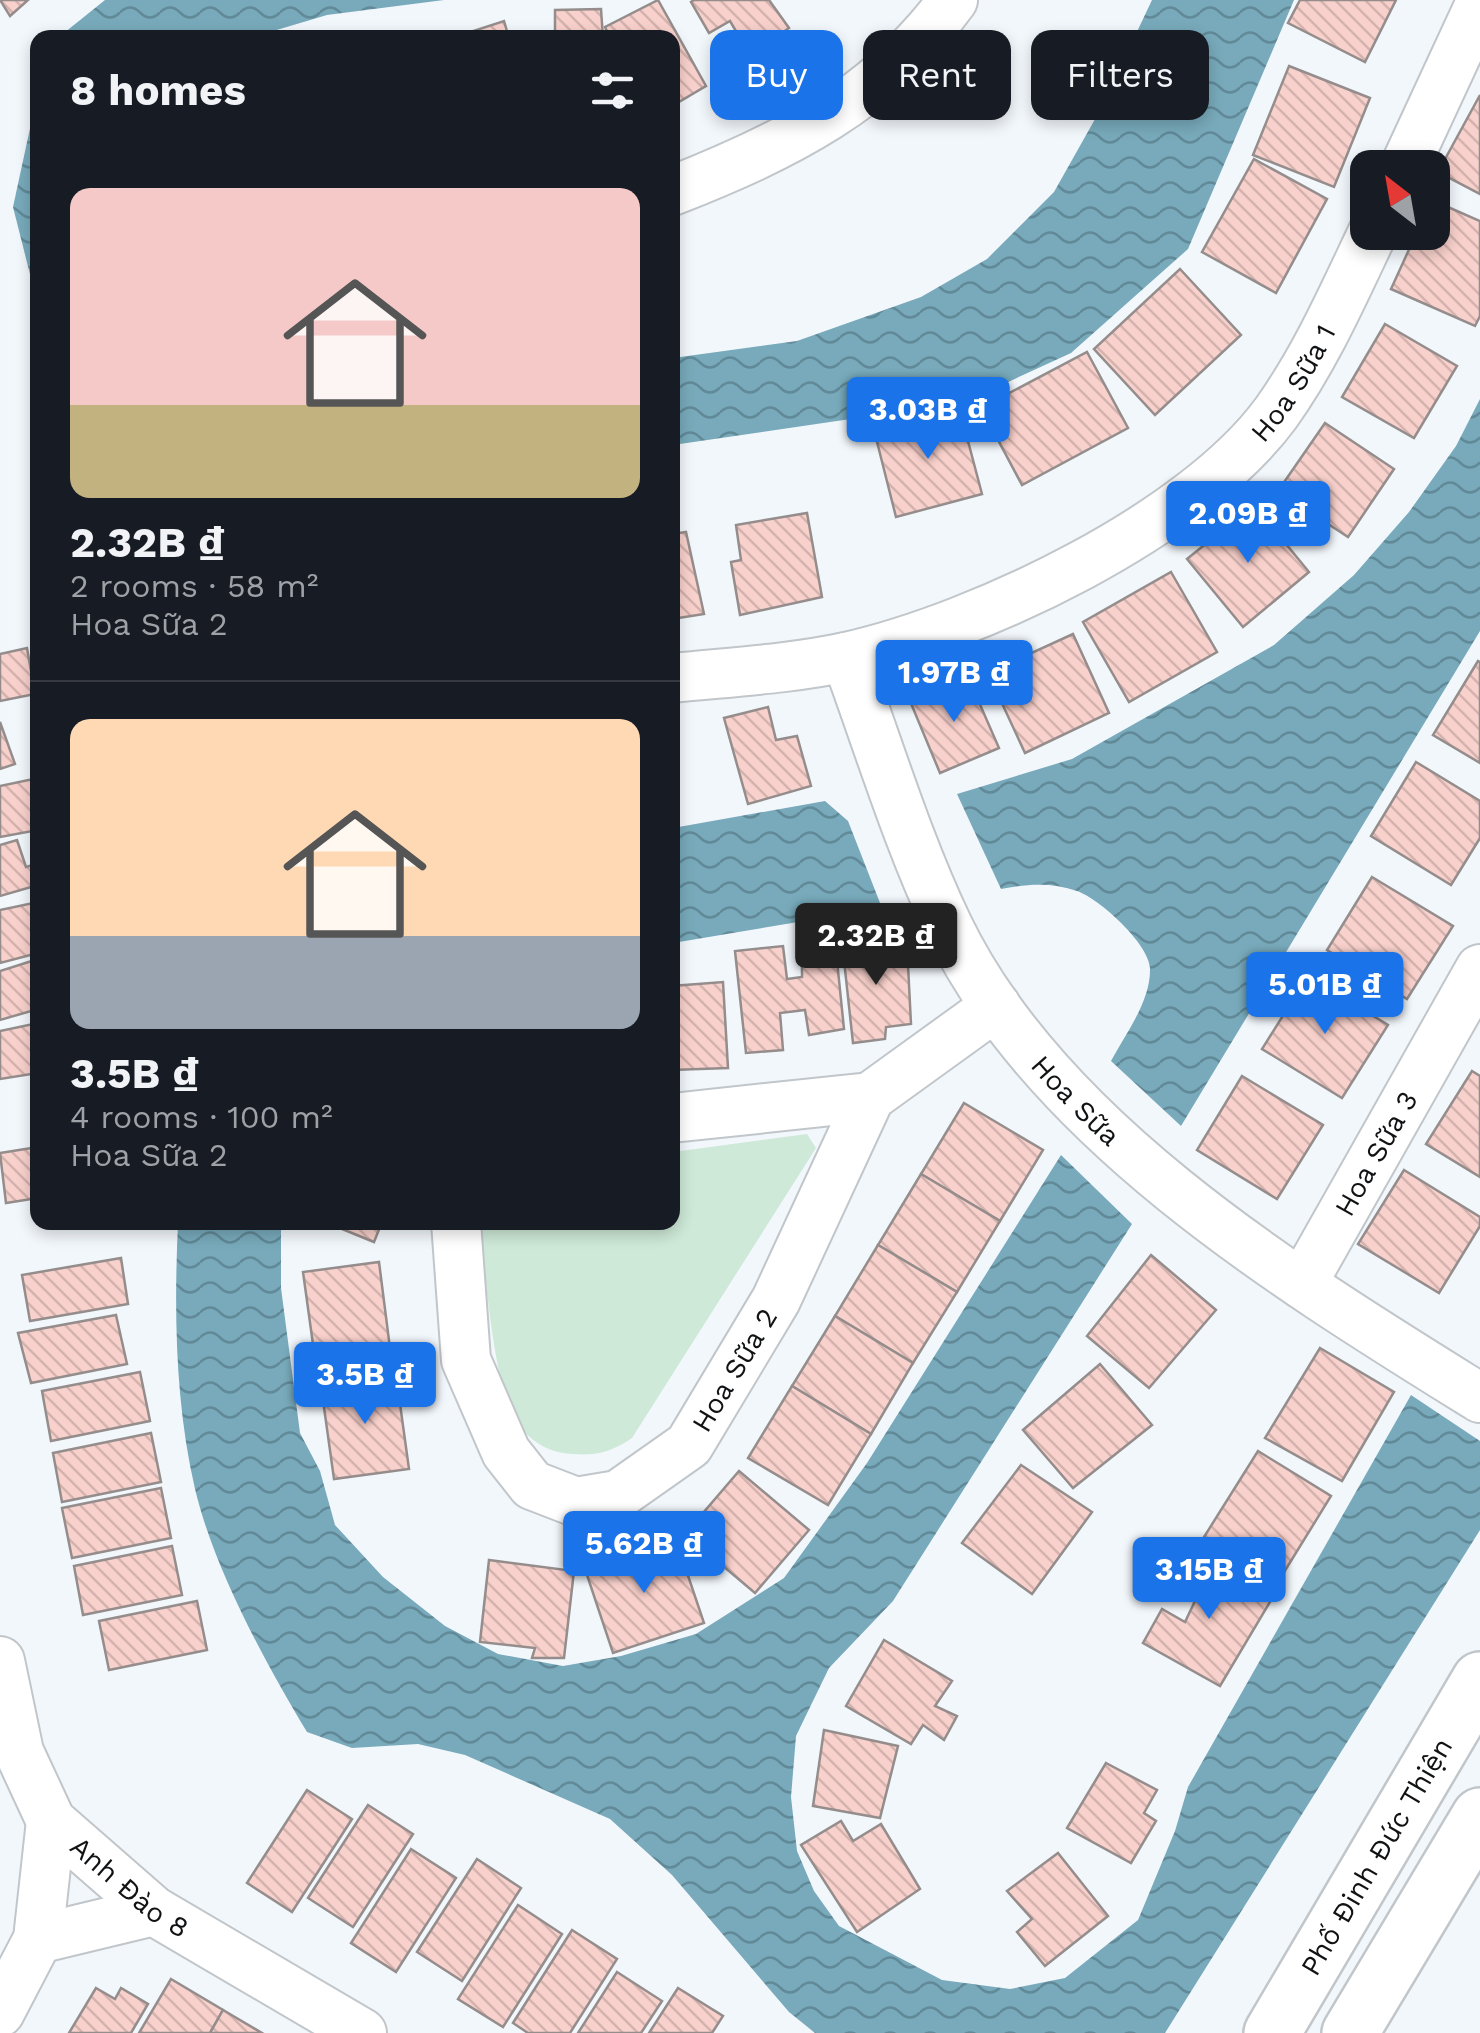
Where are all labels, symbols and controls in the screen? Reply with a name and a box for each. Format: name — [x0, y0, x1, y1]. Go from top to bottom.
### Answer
chip: Buy — [710, 30, 843, 120]
chip: Rent — [863, 30, 1011, 120]
chip: Filters — [1031, 30, 1209, 120]
icon: filters — [585, 63, 640, 118]
text: 8 homes — [70, 66, 246, 115]
north arrow — [1350, 150, 1450, 250]
map controls — [1350, 150, 1450, 250]
icon: home — [265, 253, 445, 433]
street label: Hoa Sữa 1 — [1244, 319, 1342, 448]
pin: 3.03B ₫ — [836, 377, 1020, 462]
text: 3.03B ₫ — [869, 390, 987, 428]
pin: 2.09B ₫ — [1156, 481, 1340, 566]
text: 2.09B ₫ — [1188, 494, 1308, 532]
text: 2.32B ₫ — [70, 518, 224, 567]
text: 2 rooms · 58 m² — [70, 567, 318, 605]
text: Hoa Sữa 2 — [70, 605, 228, 643]
pin: 1.97B ₫ — [862, 640, 1046, 725]
text: 1.97B ₫ — [898, 653, 1010, 691]
icon: home — [265, 784, 445, 964]
pin: 2.32B ₫ — [784, 903, 968, 988]
text: 2.32B ₫ — [817, 916, 935, 954]
pin: 5.01B ₫ — [1233, 952, 1417, 1037]
text: 5.01B ₫ — [1268, 965, 1382, 1003]
street label: Hoa Sữa — [1025, 1048, 1127, 1152]
text: 3.5B ₫ — [70, 1049, 199, 1098]
street label: Hoa Sữa 3 — [1327, 1085, 1424, 1222]
text: 4 rooms · 100 m² — [70, 1098, 333, 1136]
text: Hoa Sữa 2 — [70, 1136, 228, 1174]
street label: Hoa Sữa 2 — [684, 1302, 784, 1437]
pin: 3.5B ₫ — [284, 1342, 446, 1427]
text: 3.5B ₫ — [316, 1355, 414, 1393]
pin: 5.62B ₫ — [552, 1511, 736, 1596]
text: 5.62B ₫ — [585, 1524, 703, 1562]
pin: 3.15B ₫ — [1117, 1537, 1301, 1622]
text: 3.15B ₫ — [1155, 1550, 1263, 1588]
street label: Phố Đinh Đức Thiện — [1293, 1732, 1459, 1981]
street label: Anh Đào 8 — [64, 1829, 195, 1944]

